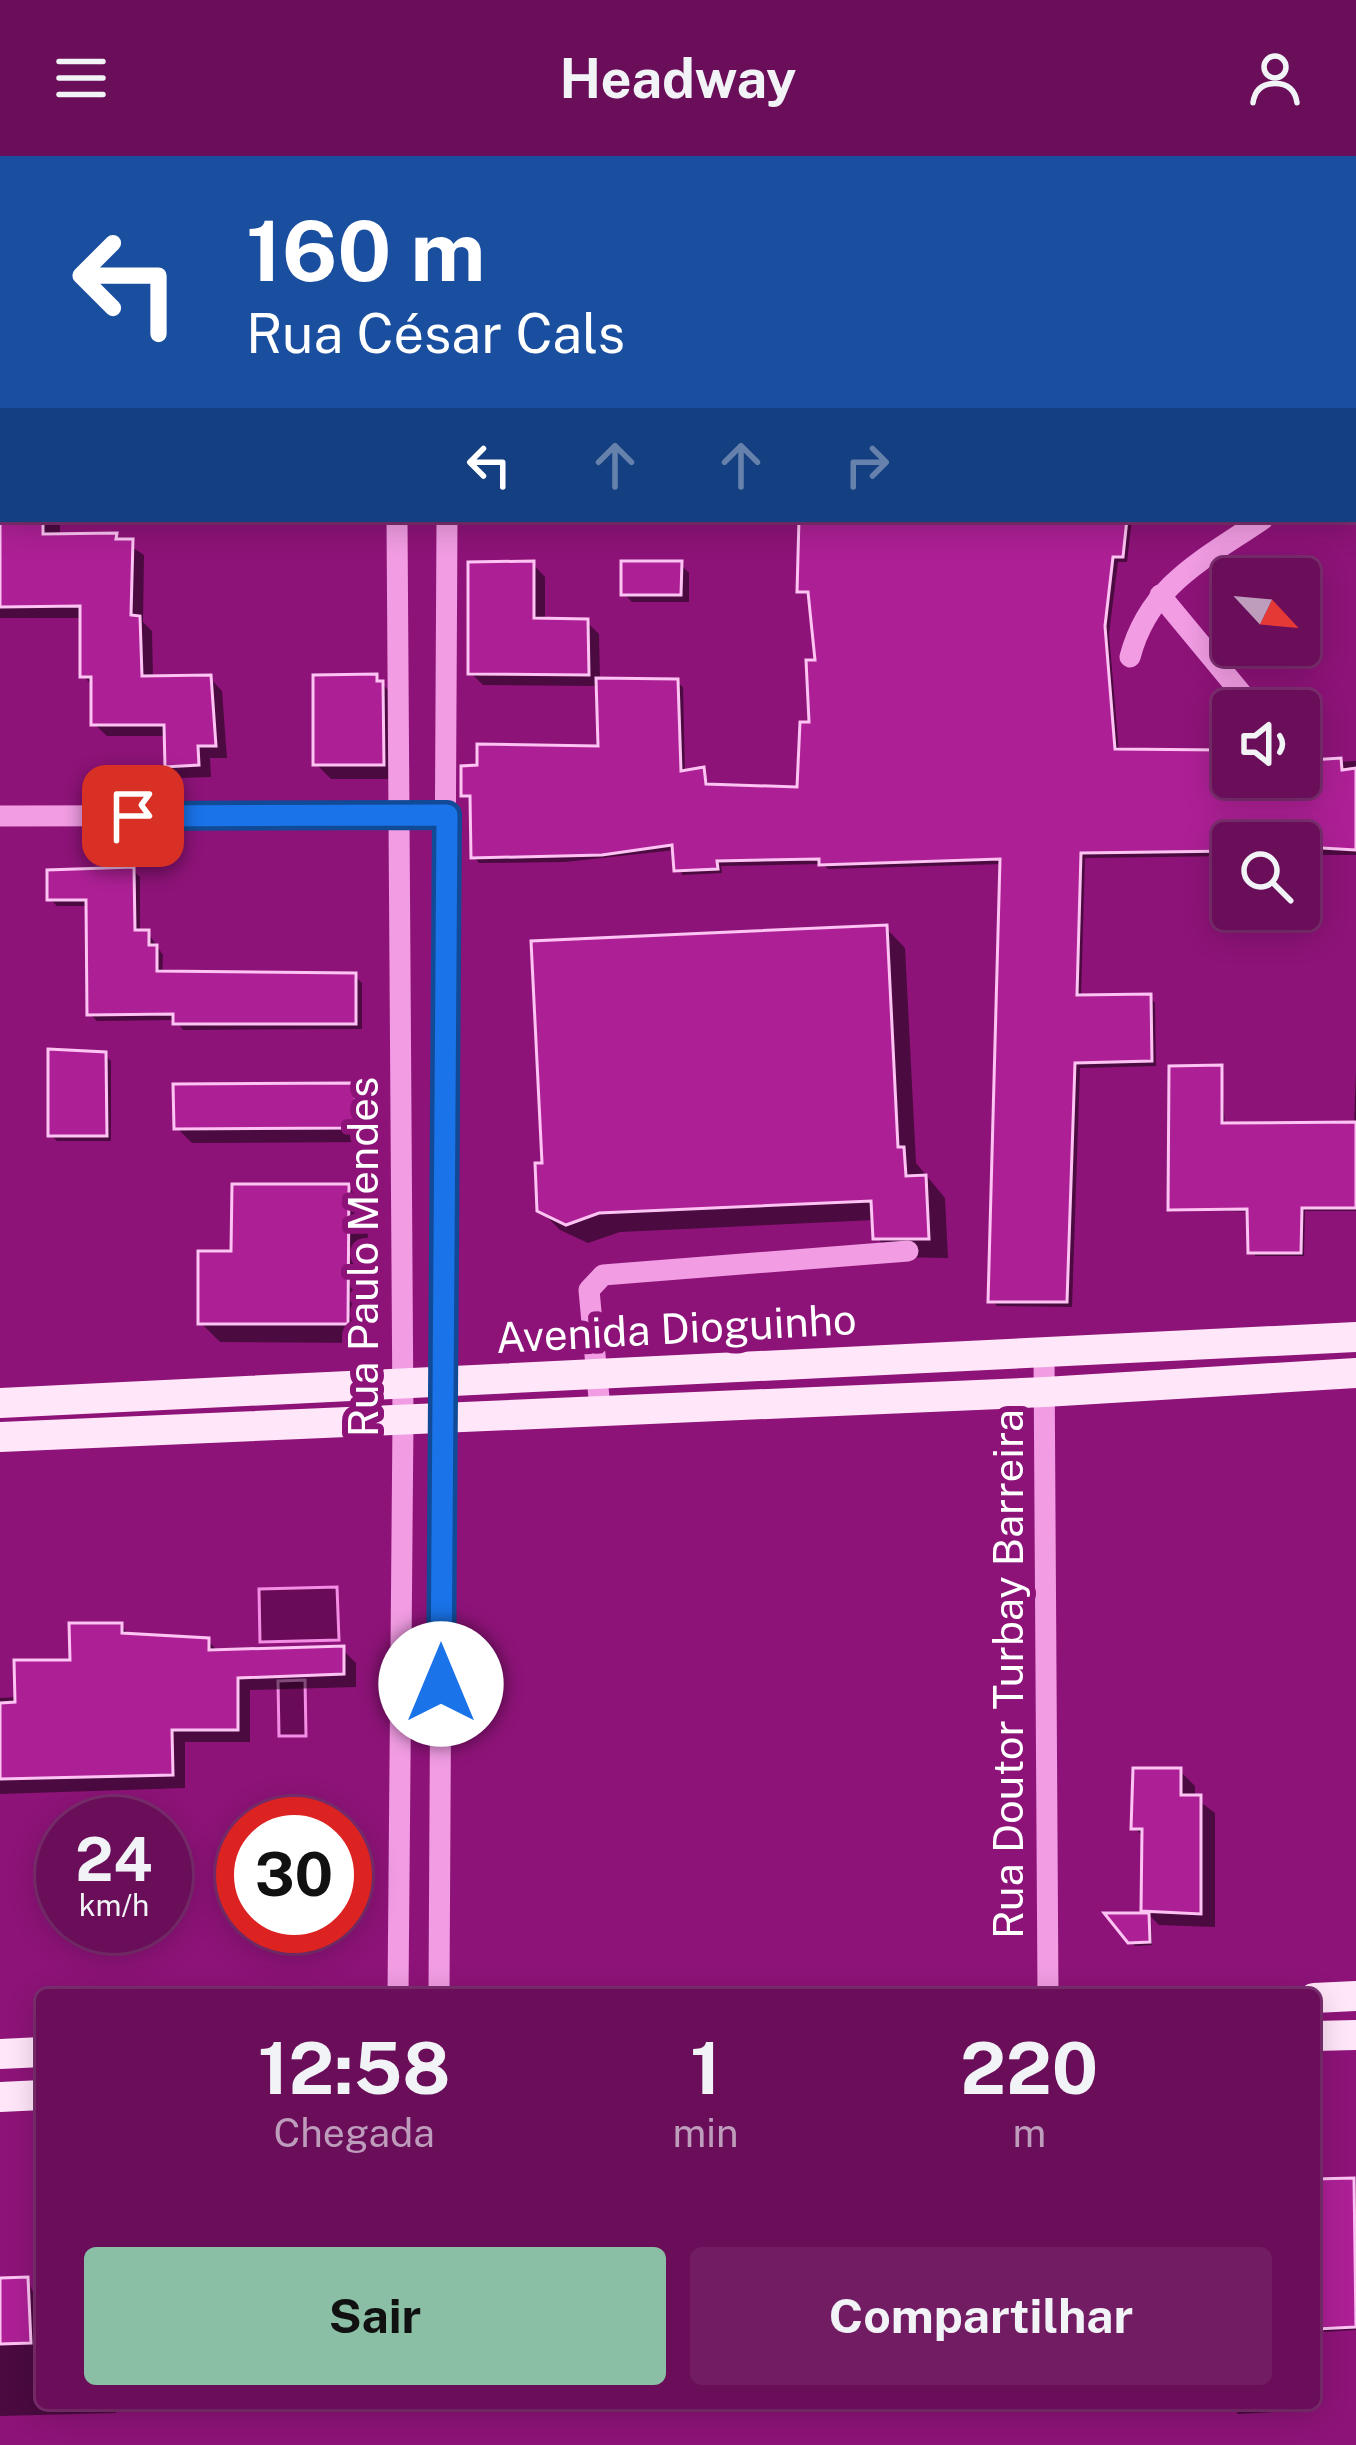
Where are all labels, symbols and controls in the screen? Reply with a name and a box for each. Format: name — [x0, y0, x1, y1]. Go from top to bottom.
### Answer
icon: menu — [48, 45, 114, 111]
icon: person — [1242, 45, 1308, 111]
text: Headway — [560, 47, 796, 110]
text: 160 m — [246, 201, 485, 300]
icon: left — [48, 204, 204, 360]
text: Rua César Cals — [246, 302, 625, 365]
icon: left — [456, 432, 522, 498]
icon: ahead — [582, 432, 648, 498]
icon: ahead — [708, 432, 774, 498]
icon: right — [834, 432, 900, 498]
north arrow — [1212, 558, 1320, 666]
map controls — [1212, 558, 1320, 930]
button: sound — [1212, 690, 1320, 798]
pin — [82, 765, 184, 867]
icon: arrive — [100, 783, 166, 849]
button: search — [1212, 822, 1320, 930]
street label: Rua Paulo Mendes — [338, 1077, 387, 1437]
street label: Avenida Dioguinho — [494, 1294, 858, 1362]
street label: Rua Doutor Turbay Barreira — [983, 1409, 1032, 1939]
position arrow — [378, 1621, 504, 1747]
speed limit sign: 30 — [216, 1797, 372, 1953]
text: 24 — [75, 1824, 153, 1895]
text: km/h — [79, 1887, 149, 1923]
text: 12:58 — [258, 2026, 451, 2110]
text: 1 — [690, 2026, 721, 2110]
text: 220 — [960, 2026, 1098, 2110]
text: Chegada — [274, 2110, 435, 2156]
text: min — [672, 2110, 739, 2156]
text: m — [1012, 2110, 1046, 2156]
button: Sair — [84, 2247, 666, 2385]
button: Compartilhar — [690, 2247, 1272, 2385]

